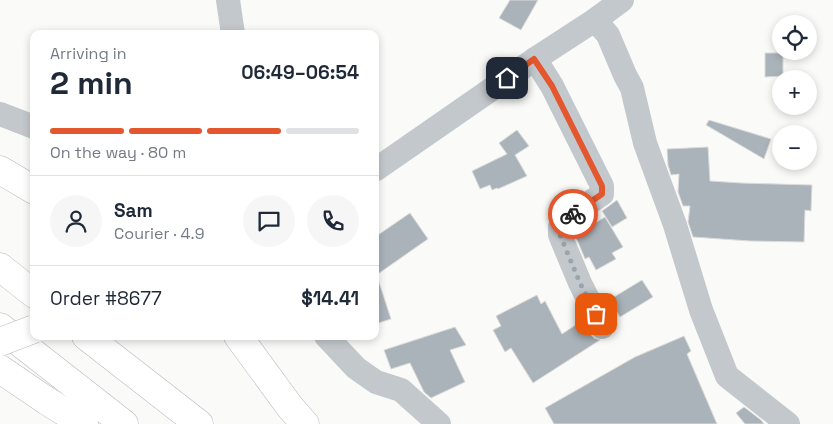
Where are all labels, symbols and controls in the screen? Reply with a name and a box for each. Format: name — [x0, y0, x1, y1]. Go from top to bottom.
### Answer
map controls — [772, 15, 817, 170]
button: locate — [772, 15, 817, 60]
text: Arriving in — [50, 43, 127, 64]
pin — [486, 57, 528, 99]
text: 06:49–06:54 — [241, 60, 359, 85]
text: 2 min — [50, 63, 133, 103]
icon: home — [493, 64, 521, 92]
button: + — [772, 70, 817, 115]
button: − — [772, 125, 817, 170]
text: On the way · 80 m — [50, 142, 186, 163]
courier — [548, 189, 598, 239]
button: person — [50, 195, 102, 247]
button: chat — [243, 195, 295, 247]
button: phone — [307, 195, 359, 247]
text: Sam — [114, 198, 153, 223]
icon: bike — [559, 200, 587, 228]
text: Courier · 4.9 — [114, 223, 204, 244]
text: Order #8677 — [50, 286, 162, 311]
text: $14.41 — [301, 286, 359, 311]
pin — [575, 293, 617, 335]
icon: bag — [582, 300, 610, 328]

